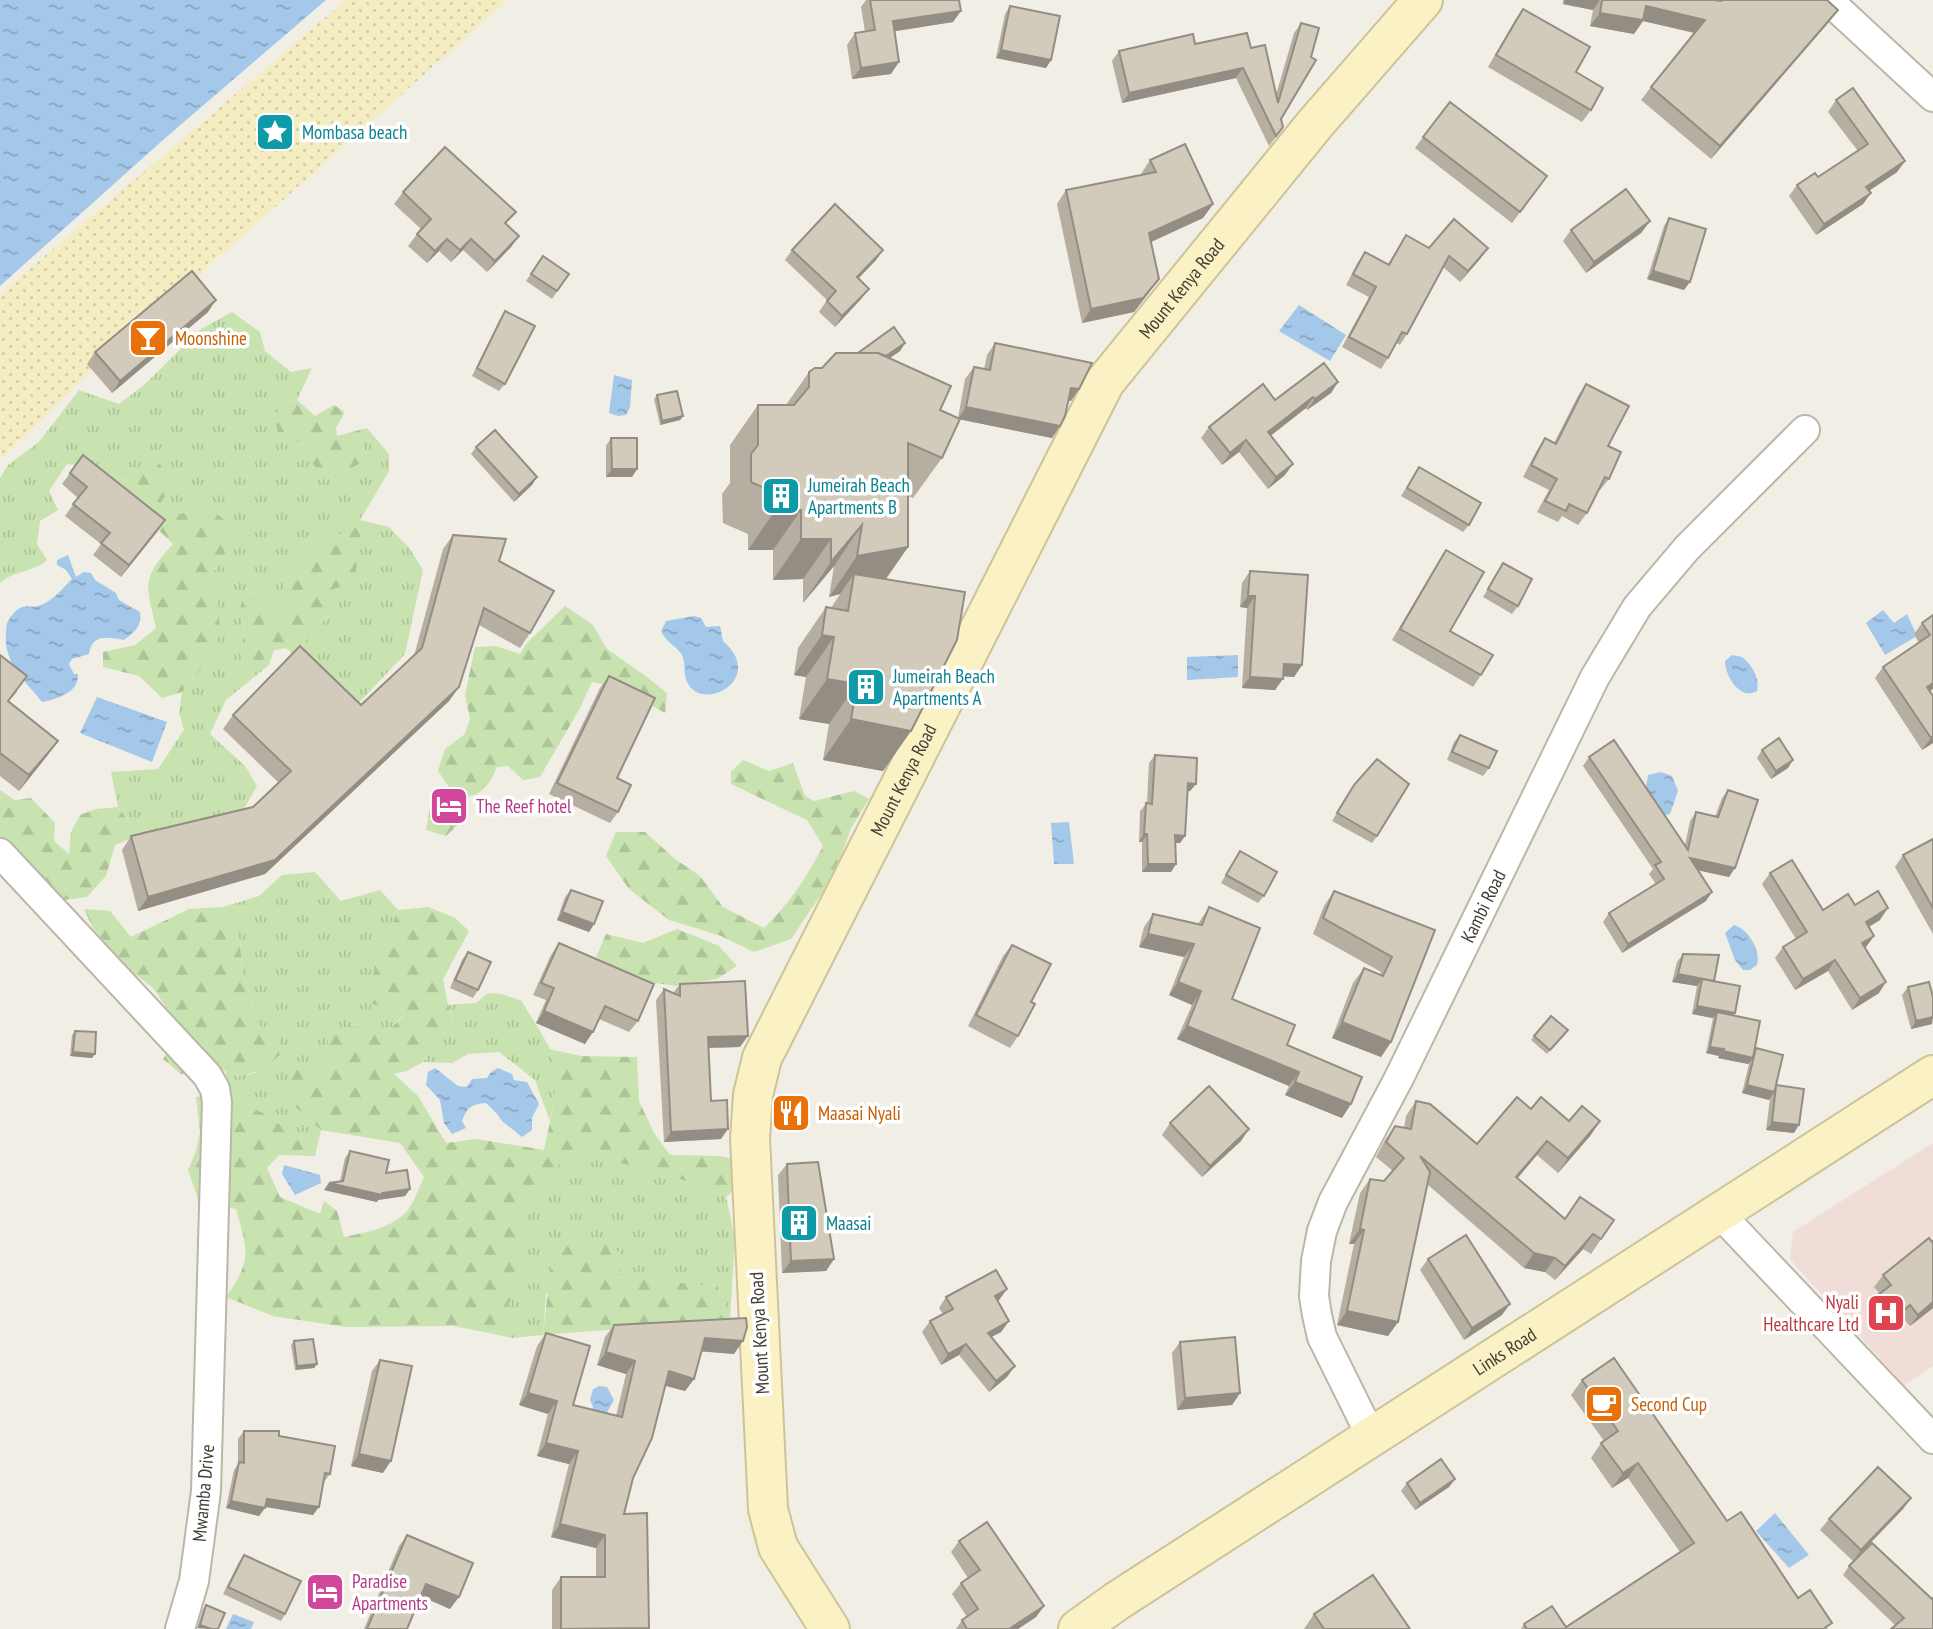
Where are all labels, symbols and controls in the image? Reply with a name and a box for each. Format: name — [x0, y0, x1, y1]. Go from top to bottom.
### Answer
place icon: Mombasa beach — [254, 111, 296, 153]
place label: Mombasa beach — [302, 120, 407, 144]
street label: Mount Kenya Road — [1133, 233, 1229, 343]
bar icon: Moonshine — [127, 317, 169, 359]
place label: Moonshine — [175, 326, 247, 350]
place label: Jumeirah Beach Apartments B — [807, 473, 910, 519]
building icon: Jumeirah Beach Apartments B — [760, 475, 802, 517]
place label: Jumeirah Beach Apartments A — [892, 664, 995, 710]
building icon: Jumeirah Beach Apartments A — [845, 666, 887, 708]
street label: Mount Kenya Road — [865, 720, 942, 840]
hotel icon: The Reef hotel — [428, 785, 470, 827]
place label: The Reef hotel — [476, 794, 572, 818]
street label: Kambi Road — [1455, 866, 1511, 946]
restaurant icon: Maasai Nyali — [770, 1092, 812, 1134]
place label: Maasai Nyali — [818, 1101, 901, 1125]
building icon: Maasai — [778, 1202, 820, 1244]
place label: Maasai — [826, 1211, 871, 1235]
street label: Mount Kenya Road — [744, 1271, 774, 1395]
place label: Nyali Healthcare Ltd — [1763, 1290, 1859, 1336]
hospital icon: Nyali Healthcare Ltd — [1865, 1292, 1907, 1334]
street label: Links Road — [1468, 1322, 1541, 1380]
cafe icon: Second Cup — [1583, 1383, 1625, 1425]
place label: Second Cup — [1631, 1392, 1707, 1416]
street label: Mwamba Drive — [187, 1443, 219, 1543]
place label: Paradise Apartments — [352, 1569, 428, 1615]
hotel icon: Paradise Apartments — [304, 1571, 346, 1613]

